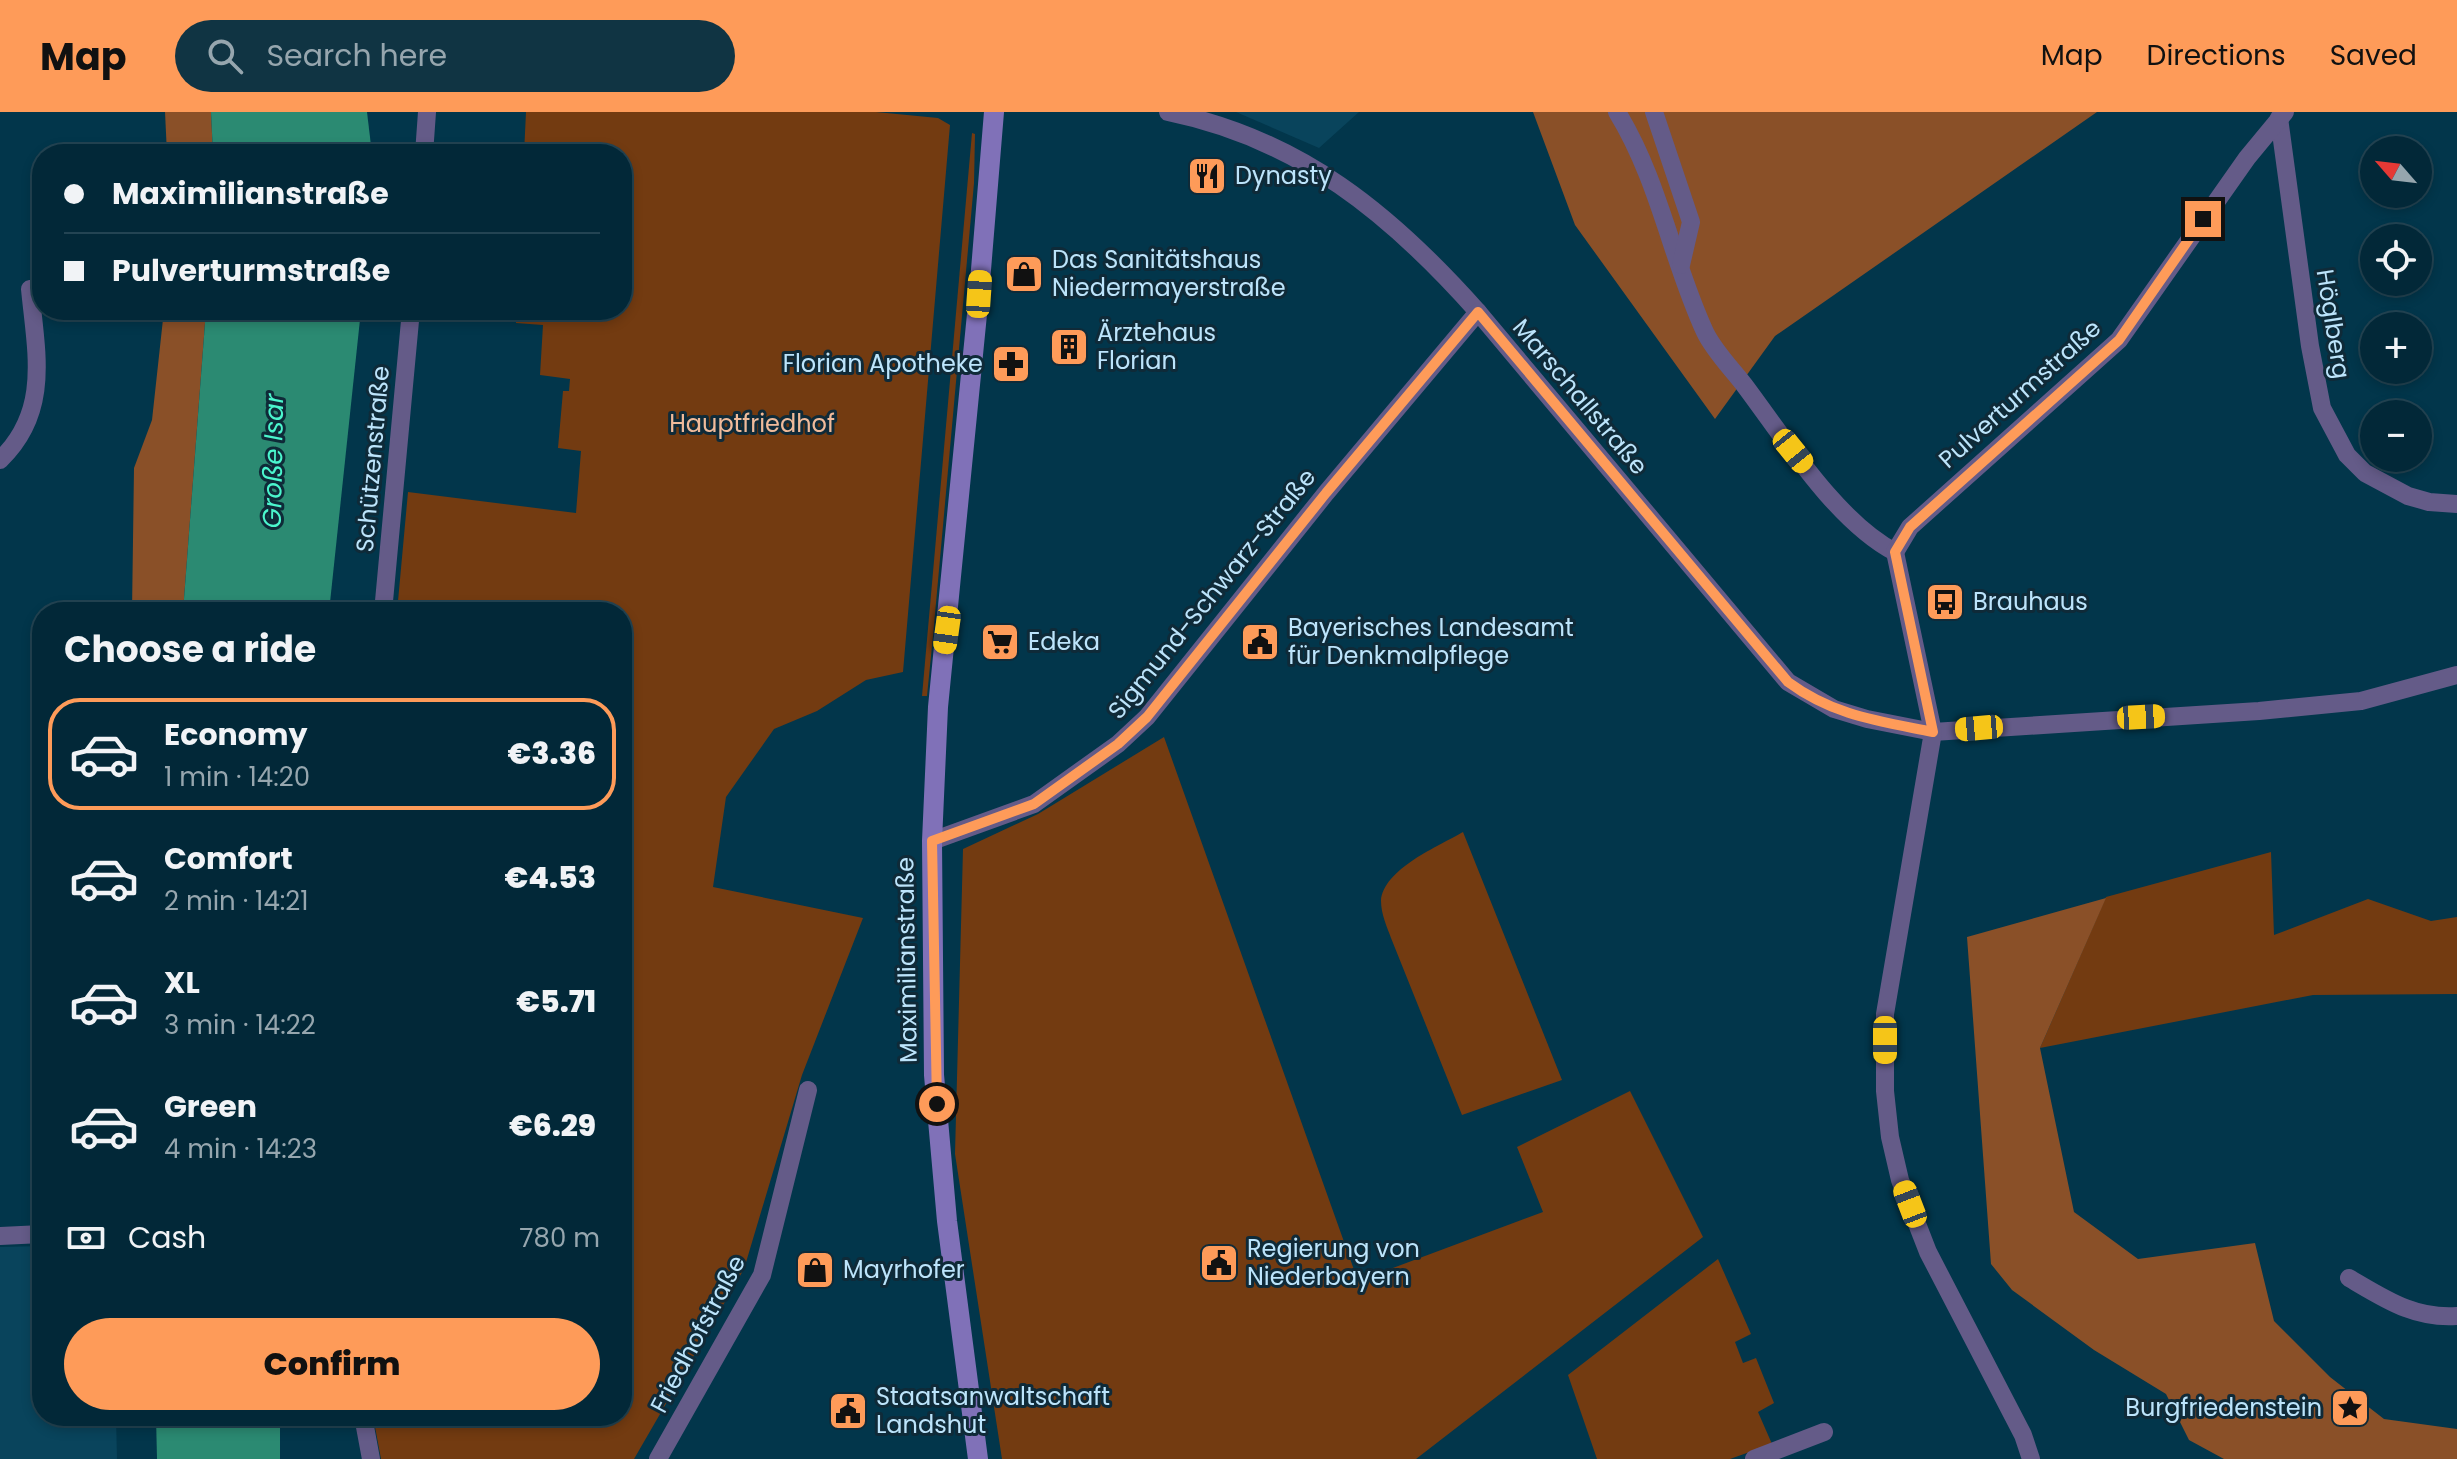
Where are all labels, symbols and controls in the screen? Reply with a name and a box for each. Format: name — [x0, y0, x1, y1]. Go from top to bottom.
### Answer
search box — [175, 20, 735, 92]
text: Map — [40, 30, 127, 83]
icon: search — [203, 34, 247, 78]
text: Search here — [267, 34, 447, 77]
text: Map — [2041, 36, 2103, 75]
text: Directions — [2147, 36, 2286, 75]
text: Saved — [2330, 36, 2417, 75]
north arrow — [2360, 136, 2432, 208]
map controls — [2360, 136, 2432, 472]
restaurant icon: Dynasty — [1186, 155, 1228, 197]
place label: Dynasty — [1235, 159, 1332, 192]
text: Maximilianstraße — [112, 172, 389, 215]
route end — [2185, 201, 2221, 237]
button: locate — [2360, 224, 2432, 296]
place label: Das Sanitätshaus Niedermayerstraße — [1052, 243, 1286, 304]
text: Pulverturmstraße — [112, 249, 390, 292]
shop icon: Das Sanitätshaus Niedermayerstraße — [1003, 253, 1045, 295]
street label: Höglberg — [2309, 267, 2358, 381]
car — [965, 269, 993, 319]
street label: Marschallstraße — [1505, 312, 1655, 482]
street label: Pulverturmstraße — [1931, 312, 2108, 475]
button: + — [2360, 312, 2432, 384]
place label: Ärztehaus Florian — [1097, 316, 1216, 377]
building icon: Ärztehaus Florian — [1048, 326, 1090, 368]
pharmacy icon: Florian Apotheke — [990, 343, 1032, 385]
place label: Florian Apotheke — [783, 347, 983, 380]
street label: Schützenstraße — [348, 364, 397, 554]
water label: Große Isar — [254, 392, 292, 529]
button: − — [2360, 400, 2432, 472]
park label: Hauptfriedhof — [669, 407, 835, 440]
car — [1769, 425, 1817, 477]
street label: Sigmund-Schwarz-Straße — [1100, 462, 1323, 726]
bus stop icon: Brauhaus — [1924, 581, 1966, 623]
place label: Brauhaus — [1973, 585, 2088, 618]
car — [932, 605, 962, 655]
place label: Bayerisches Landesamt für Denkmalpflege — [1288, 611, 1574, 672]
supermarket icon: Edeka — [979, 621, 1021, 663]
public building icon: Bayerisches Landesamt für Denkmalpflege — [1239, 621, 1281, 663]
text: Choose a ride — [64, 624, 316, 675]
place label: Edeka — [1028, 625, 1100, 658]
car — [2116, 704, 2166, 730]
text: Economy — [164, 713, 308, 756]
car — [1954, 714, 2004, 742]
icon: car — [68, 718, 140, 790]
text: €3.36 — [508, 732, 596, 775]
text: 1 min · 14:20 — [164, 759, 310, 795]
text: Comfort — [164, 837, 293, 880]
icon: car — [68, 842, 140, 914]
text: €4.53 — [505, 856, 596, 899]
street label: Maximilianstraße — [888, 857, 925, 1063]
text: 2 min · 14:21 — [164, 883, 309, 919]
text: XL — [164, 961, 200, 1004]
icon: car — [68, 966, 140, 1038]
text: €5.71 — [516, 980, 596, 1023]
text: 3 min · 14:22 — [164, 1007, 316, 1043]
car — [1873, 1016, 1897, 1064]
text: Green — [164, 1085, 257, 1128]
route start — [919, 1086, 955, 1122]
icon: car — [68, 1090, 140, 1162]
text: €6.29 — [509, 1104, 596, 1147]
text: 4 min · 14:23 — [164, 1131, 317, 1167]
car — [1890, 1177, 1930, 1231]
icon: cash — [64, 1216, 108, 1260]
text: Cash — [128, 1216, 206, 1259]
text: 780 m — [519, 1220, 600, 1256]
place label: Regierung von Niederbayern — [1247, 1232, 1420, 1293]
public building icon: Regierung von Niederbayern — [1198, 1242, 1240, 1284]
street label: Friedhofstraße — [642, 1249, 753, 1418]
shop icon: Mayrhofer — [794, 1249, 836, 1291]
place label: Mayrhofer — [843, 1253, 965, 1286]
button: Confirm — [64, 1318, 600, 1410]
place label: Staatsanwaltschaft Landshut — [876, 1380, 1110, 1441]
place icon: Burgfriedenstein — [2329, 1387, 2371, 1429]
public building icon: Staatsanwaltschaft Landshut — [827, 1390, 869, 1432]
place label: Burgfriedenstein — [2125, 1391, 2322, 1424]

